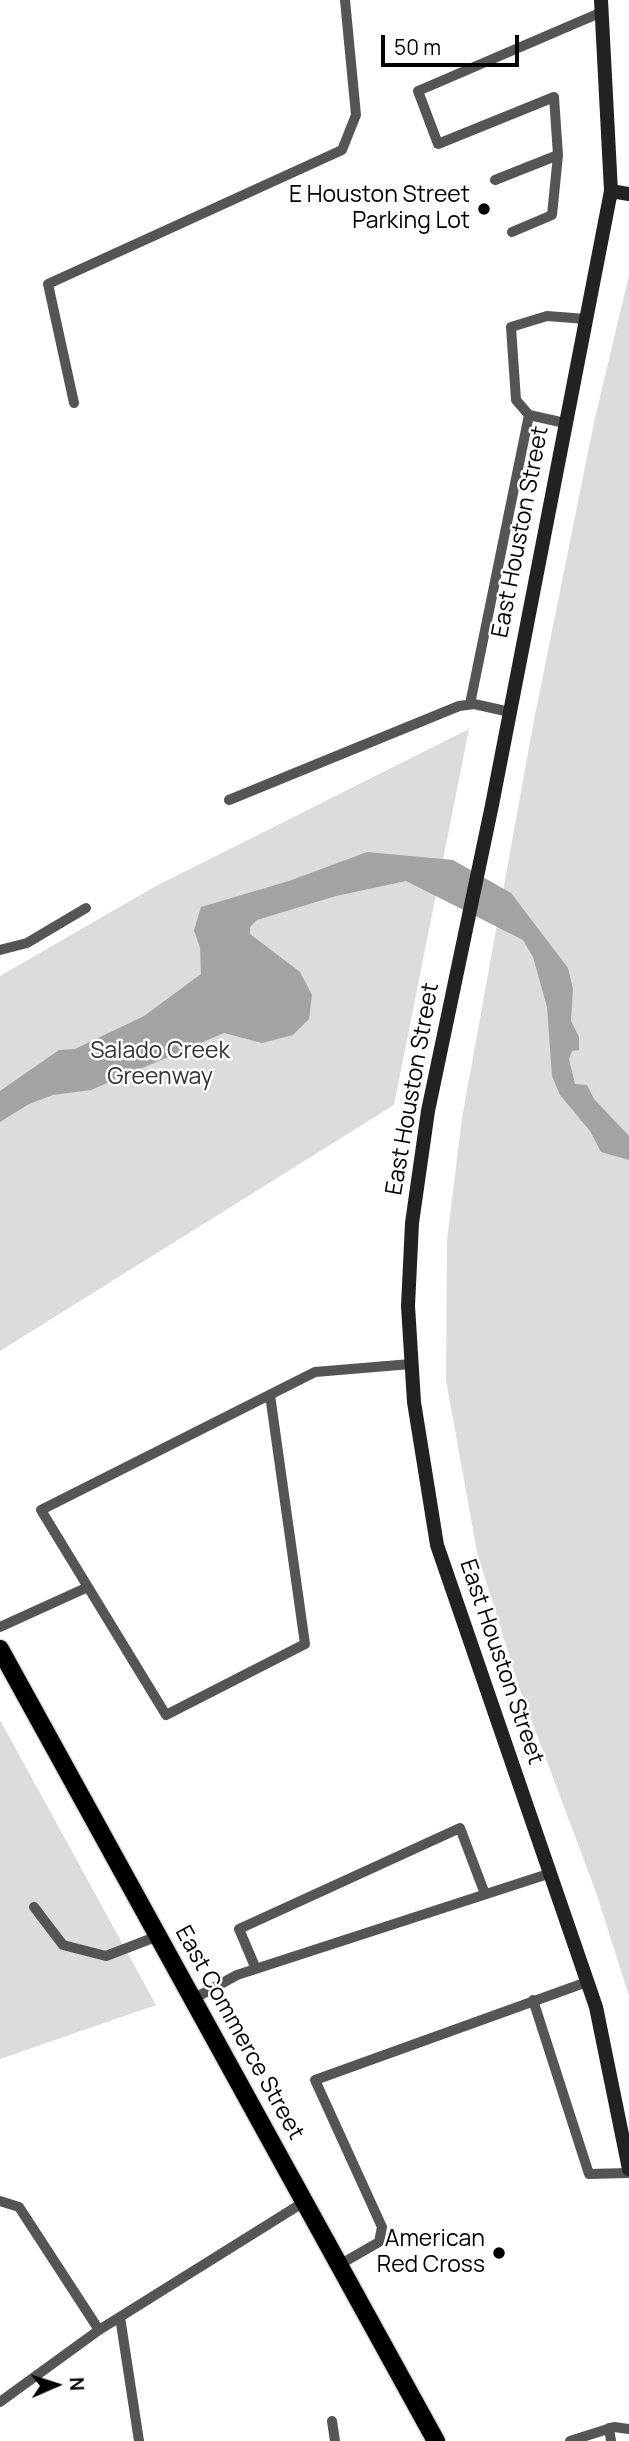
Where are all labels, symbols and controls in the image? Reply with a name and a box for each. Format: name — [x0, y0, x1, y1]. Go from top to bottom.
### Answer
scale bar — [384, 21, 522, 65]
text: 50 m — [394, 33, 441, 61]
place label: E Houston Street Parking Lot — [289, 182, 470, 236]
marker: E Houston Street Parking Lot — [476, 201, 492, 217]
street label: East Houston Street — [487, 424, 555, 640]
street label: East Houston Street — [381, 981, 445, 1197]
park label: Salado Creek Greenway — [90, 1038, 230, 1092]
street label: East Houston Street — [453, 1556, 549, 1768]
street label: East Commerce Street — [169, 1921, 309, 2145]
place label: American Red Cross — [377, 2226, 485, 2280]
marker: American Red Cross — [491, 2245, 507, 2261]
north arrow — [21, 2350, 91, 2420]
text: N — [64, 2376, 90, 2391]

